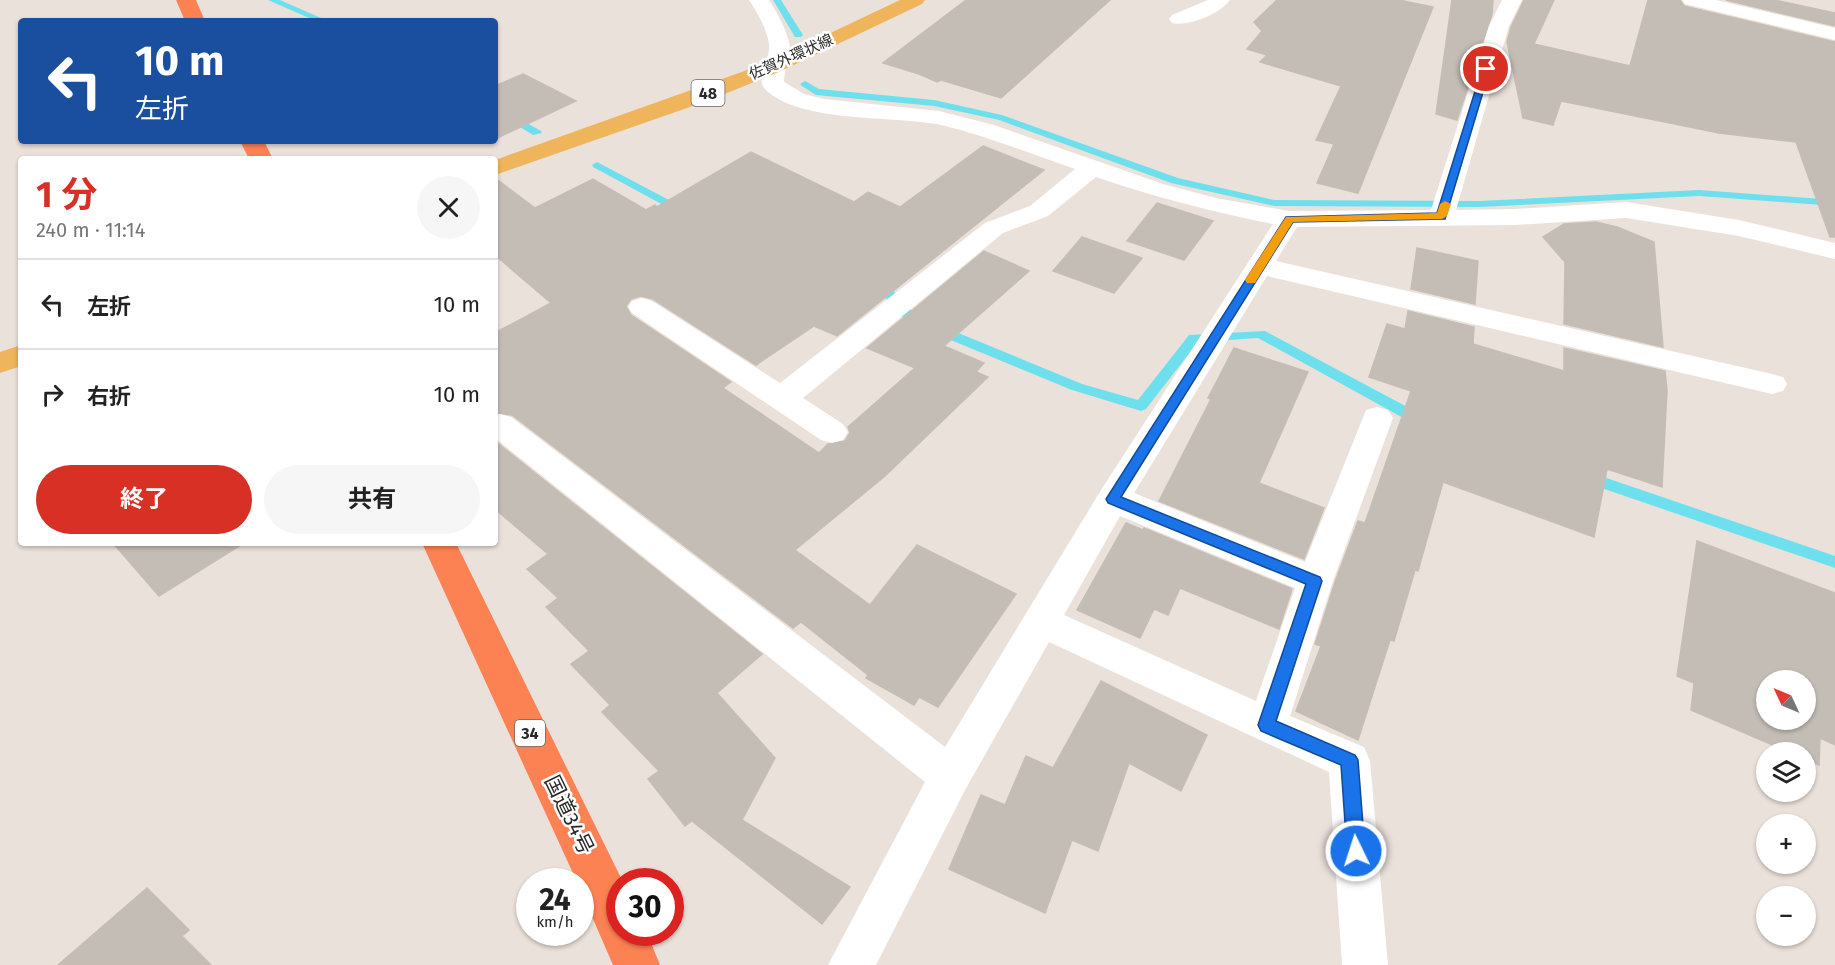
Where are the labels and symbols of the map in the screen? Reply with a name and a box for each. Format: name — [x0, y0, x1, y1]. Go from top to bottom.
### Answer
street label: 佐賀外環状線 — [746, 30, 836, 84]
pin — [1460, 43, 1511, 94]
road number: 48 — [692, 80, 724, 106]
north arrow — [1756, 670, 1816, 730]
road number: 34 — [515, 720, 545, 746]
street label: 国道34号 — [539, 771, 599, 859]
position arrow — [1324, 819, 1388, 883]
speed limit sign: 30 — [606, 868, 684, 946]

